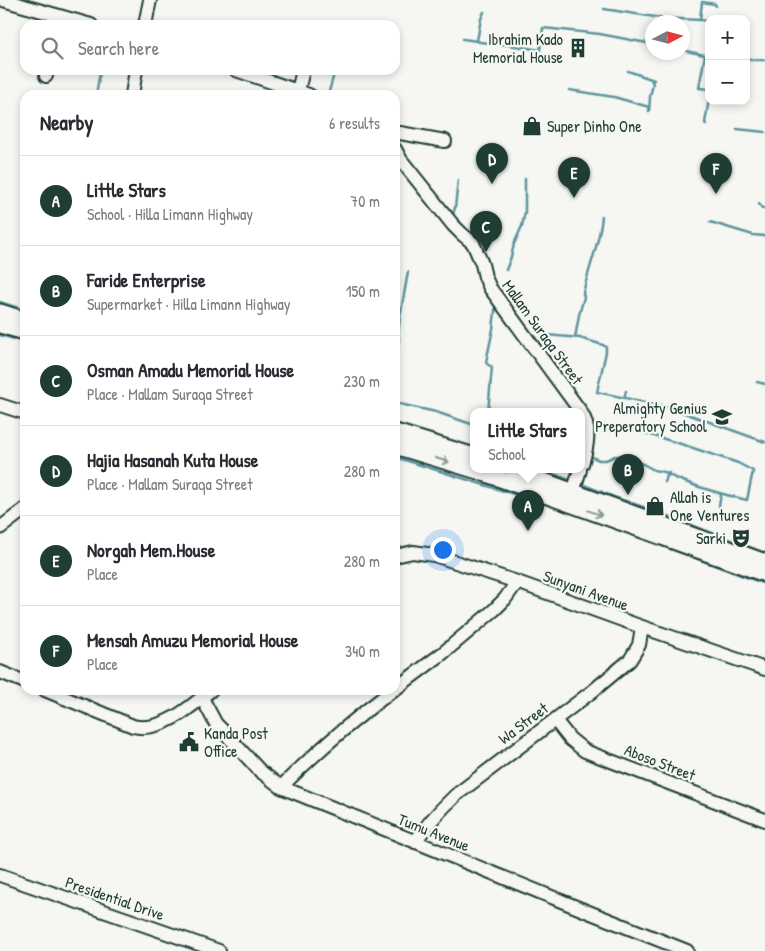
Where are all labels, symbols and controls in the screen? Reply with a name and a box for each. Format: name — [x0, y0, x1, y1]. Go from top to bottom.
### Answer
north arrow — [645, 15, 690, 60]
map controls — [705, 15, 750, 105]
button: + — [705, 15, 750, 60]
search box — [20, 20, 400, 75]
place label: Ibrahim Kado Memorial House — [473, 28, 564, 68]
icon: search — [38, 34, 66, 62]
text: Search here — [78, 35, 159, 61]
building icon: Ibrahim Kado Memorial House — [567, 37, 589, 59]
button: − — [705, 60, 750, 105]
text: Nearby — [40, 108, 93, 137]
text: 6 results — [329, 112, 380, 134]
shop icon: Super Dinho One — [521, 115, 543, 137]
place label: Super Dinho One — [547, 115, 642, 137]
pin: D — [476, 143, 508, 184]
pin: F — [700, 153, 732, 194]
pin: E — [558, 157, 590, 198]
text: Little Stars — [87, 177, 166, 203]
text: A — [52, 190, 60, 212]
text: 70 m — [350, 190, 380, 212]
text: School · Hilla Limann Highway — [87, 203, 253, 225]
pin: C — [470, 211, 502, 252]
text: Faride Enterprise — [87, 267, 205, 293]
street label: Mallam Suraqa Street — [498, 275, 589, 389]
text: B — [52, 280, 60, 302]
text: 150 m — [346, 280, 380, 302]
text: Supermarket · Hilla Limann Highway — [87, 293, 291, 315]
text: Osman Amadu Memorial House — [87, 357, 294, 383]
text: C — [52, 370, 60, 392]
text: 230 m — [344, 370, 380, 392]
text: Place · Mallam Suraqa Street — [87, 383, 253, 405]
place label: Almighty Genius Preperatory School — [595, 397, 708, 437]
school or university icon: Almighty Genius Preperatory School — [711, 406, 733, 428]
popup — [470, 408, 585, 473]
text: Little Stars — [488, 417, 567, 443]
text: School — [488, 443, 526, 465]
text: Hajia Hasanah Kuta House — [87, 447, 258, 473]
pin: B — [612, 454, 644, 495]
one-way arrow — [433, 455, 449, 465]
text: D — [52, 460, 60, 482]
text: 280 m — [344, 460, 380, 482]
text: Place · Mallam Suraqa Street — [87, 473, 253, 495]
place label: Allah is One Ventures — [670, 486, 749, 526]
pin: A — [512, 490, 544, 531]
shop icon: Allah is One Ventures — [644, 495, 666, 517]
one-way arrow — [587, 509, 602, 518]
place label: Sarki — [696, 527, 726, 549]
theatre icon: Sarki — [730, 527, 752, 549]
text: Norgah Mem.House — [87, 537, 215, 563]
your location — [430, 537, 456, 563]
text: E — [52, 550, 60, 572]
text: 280 m — [344, 550, 380, 572]
text: Place — [87, 563, 118, 585]
street label: Sunyani Avenue — [540, 564, 632, 616]
text: Mensah Amuzu Memorial House — [87, 627, 298, 653]
text: F — [53, 640, 59, 662]
text: 340 m — [345, 640, 380, 662]
text: Place — [87, 653, 118, 675]
street label: Wa Street — [494, 697, 553, 749]
place label: Kanda Post Office — [204, 722, 268, 762]
public building icon: Kanda Post Office — [178, 731, 200, 753]
street label: Aboso Street — [621, 738, 699, 786]
street label: Tumu Avenue — [395, 808, 474, 857]
street label: Presidential Drive — [63, 871, 168, 925]

